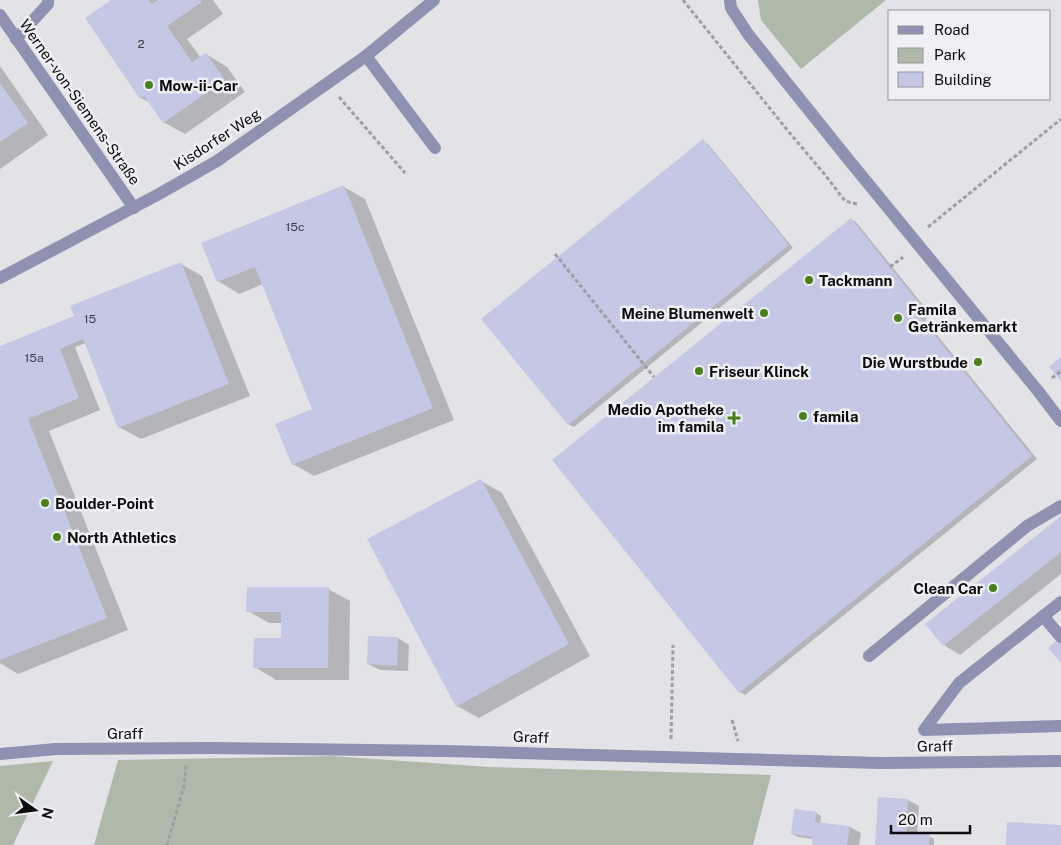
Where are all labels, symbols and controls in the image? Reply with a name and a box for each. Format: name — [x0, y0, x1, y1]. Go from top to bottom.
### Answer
legend — [888, 10, 1051, 100]
street label: Werner-von-Siemens-Straße — [16, 16, 144, 188]
text: Road — [934, 21, 970, 38]
house number: 2 — [137, 37, 145, 51]
text: Park — [934, 46, 966, 63]
text: Building — [934, 71, 992, 88]
place label: Mow-ii-Car — [159, 77, 238, 94]
marker: Mow-ii-Car — [143, 79, 155, 91]
street label: Kisdorfer Weg — [170, 105, 264, 173]
house number: 15c — [285, 220, 305, 234]
place label: Tackmann — [819, 272, 892, 289]
marker: Tackmann — [803, 274, 815, 286]
place label: Famila Getränkemarkt — [908, 301, 1017, 335]
place label: Meine Blumenwelt — [621, 305, 754, 322]
marker: Meine Blumenwelt — [758, 307, 770, 319]
house number: 15 — [84, 312, 97, 326]
marker: Famila Getränkemarkt — [892, 312, 904, 324]
house number: 15a — [24, 351, 44, 365]
place label: Die Wurstbude — [862, 354, 968, 371]
marker: Die Wurstbude — [972, 356, 984, 368]
place label: Friseur Klinck — [709, 363, 809, 380]
marker: Friseur Klinck — [693, 365, 705, 377]
place label: Medio Apotheke im famila — [608, 401, 724, 435]
place label: famila — [813, 408, 858, 425]
marker: famila — [797, 410, 809, 422]
marker: Medio Apotheke im famila — [728, 412, 740, 424]
place label: Boulder-Point — [55, 495, 154, 512]
marker: Boulder-Point — [39, 497, 51, 509]
place label: North Athletics — [67, 529, 176, 546]
marker: North Athletics — [51, 531, 63, 543]
place label: Clean Car — [913, 580, 983, 597]
marker: Clean Car — [987, 582, 999, 594]
street label: Graff — [107, 725, 143, 742]
street label: Graff — [513, 728, 549, 746]
street label: Graff — [917, 737, 953, 755]
north arrow — [10, 785, 60, 835]
scale bar — [891, 802, 970, 834]
text: N — [39, 806, 57, 820]
text: 20 m — [898, 811, 933, 828]

